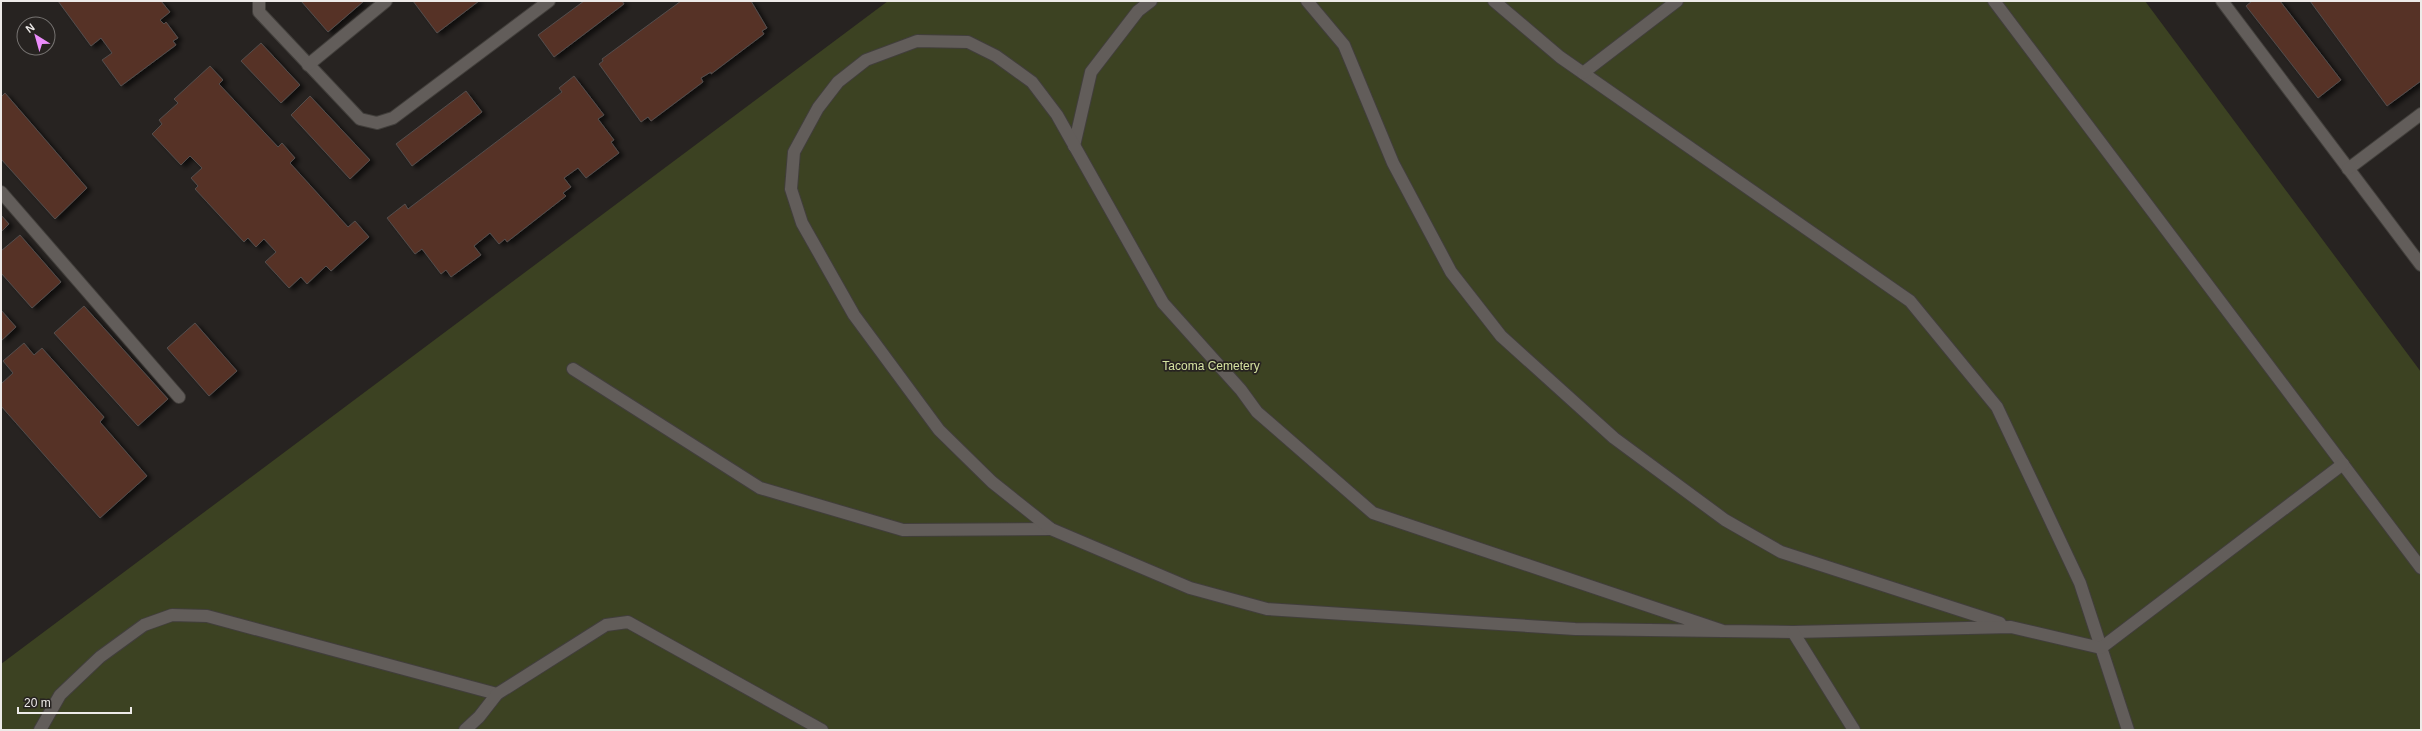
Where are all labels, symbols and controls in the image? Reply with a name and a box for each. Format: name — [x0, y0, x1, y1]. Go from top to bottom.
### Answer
north arrow — [16, 16, 56, 56]
text: N — [23, 21, 37, 35]
park label: Tacoma Cemetery — [1162, 359, 1260, 373]
scale bar — [18, 689, 131, 715]
text: 20 m — [24, 696, 51, 710]

